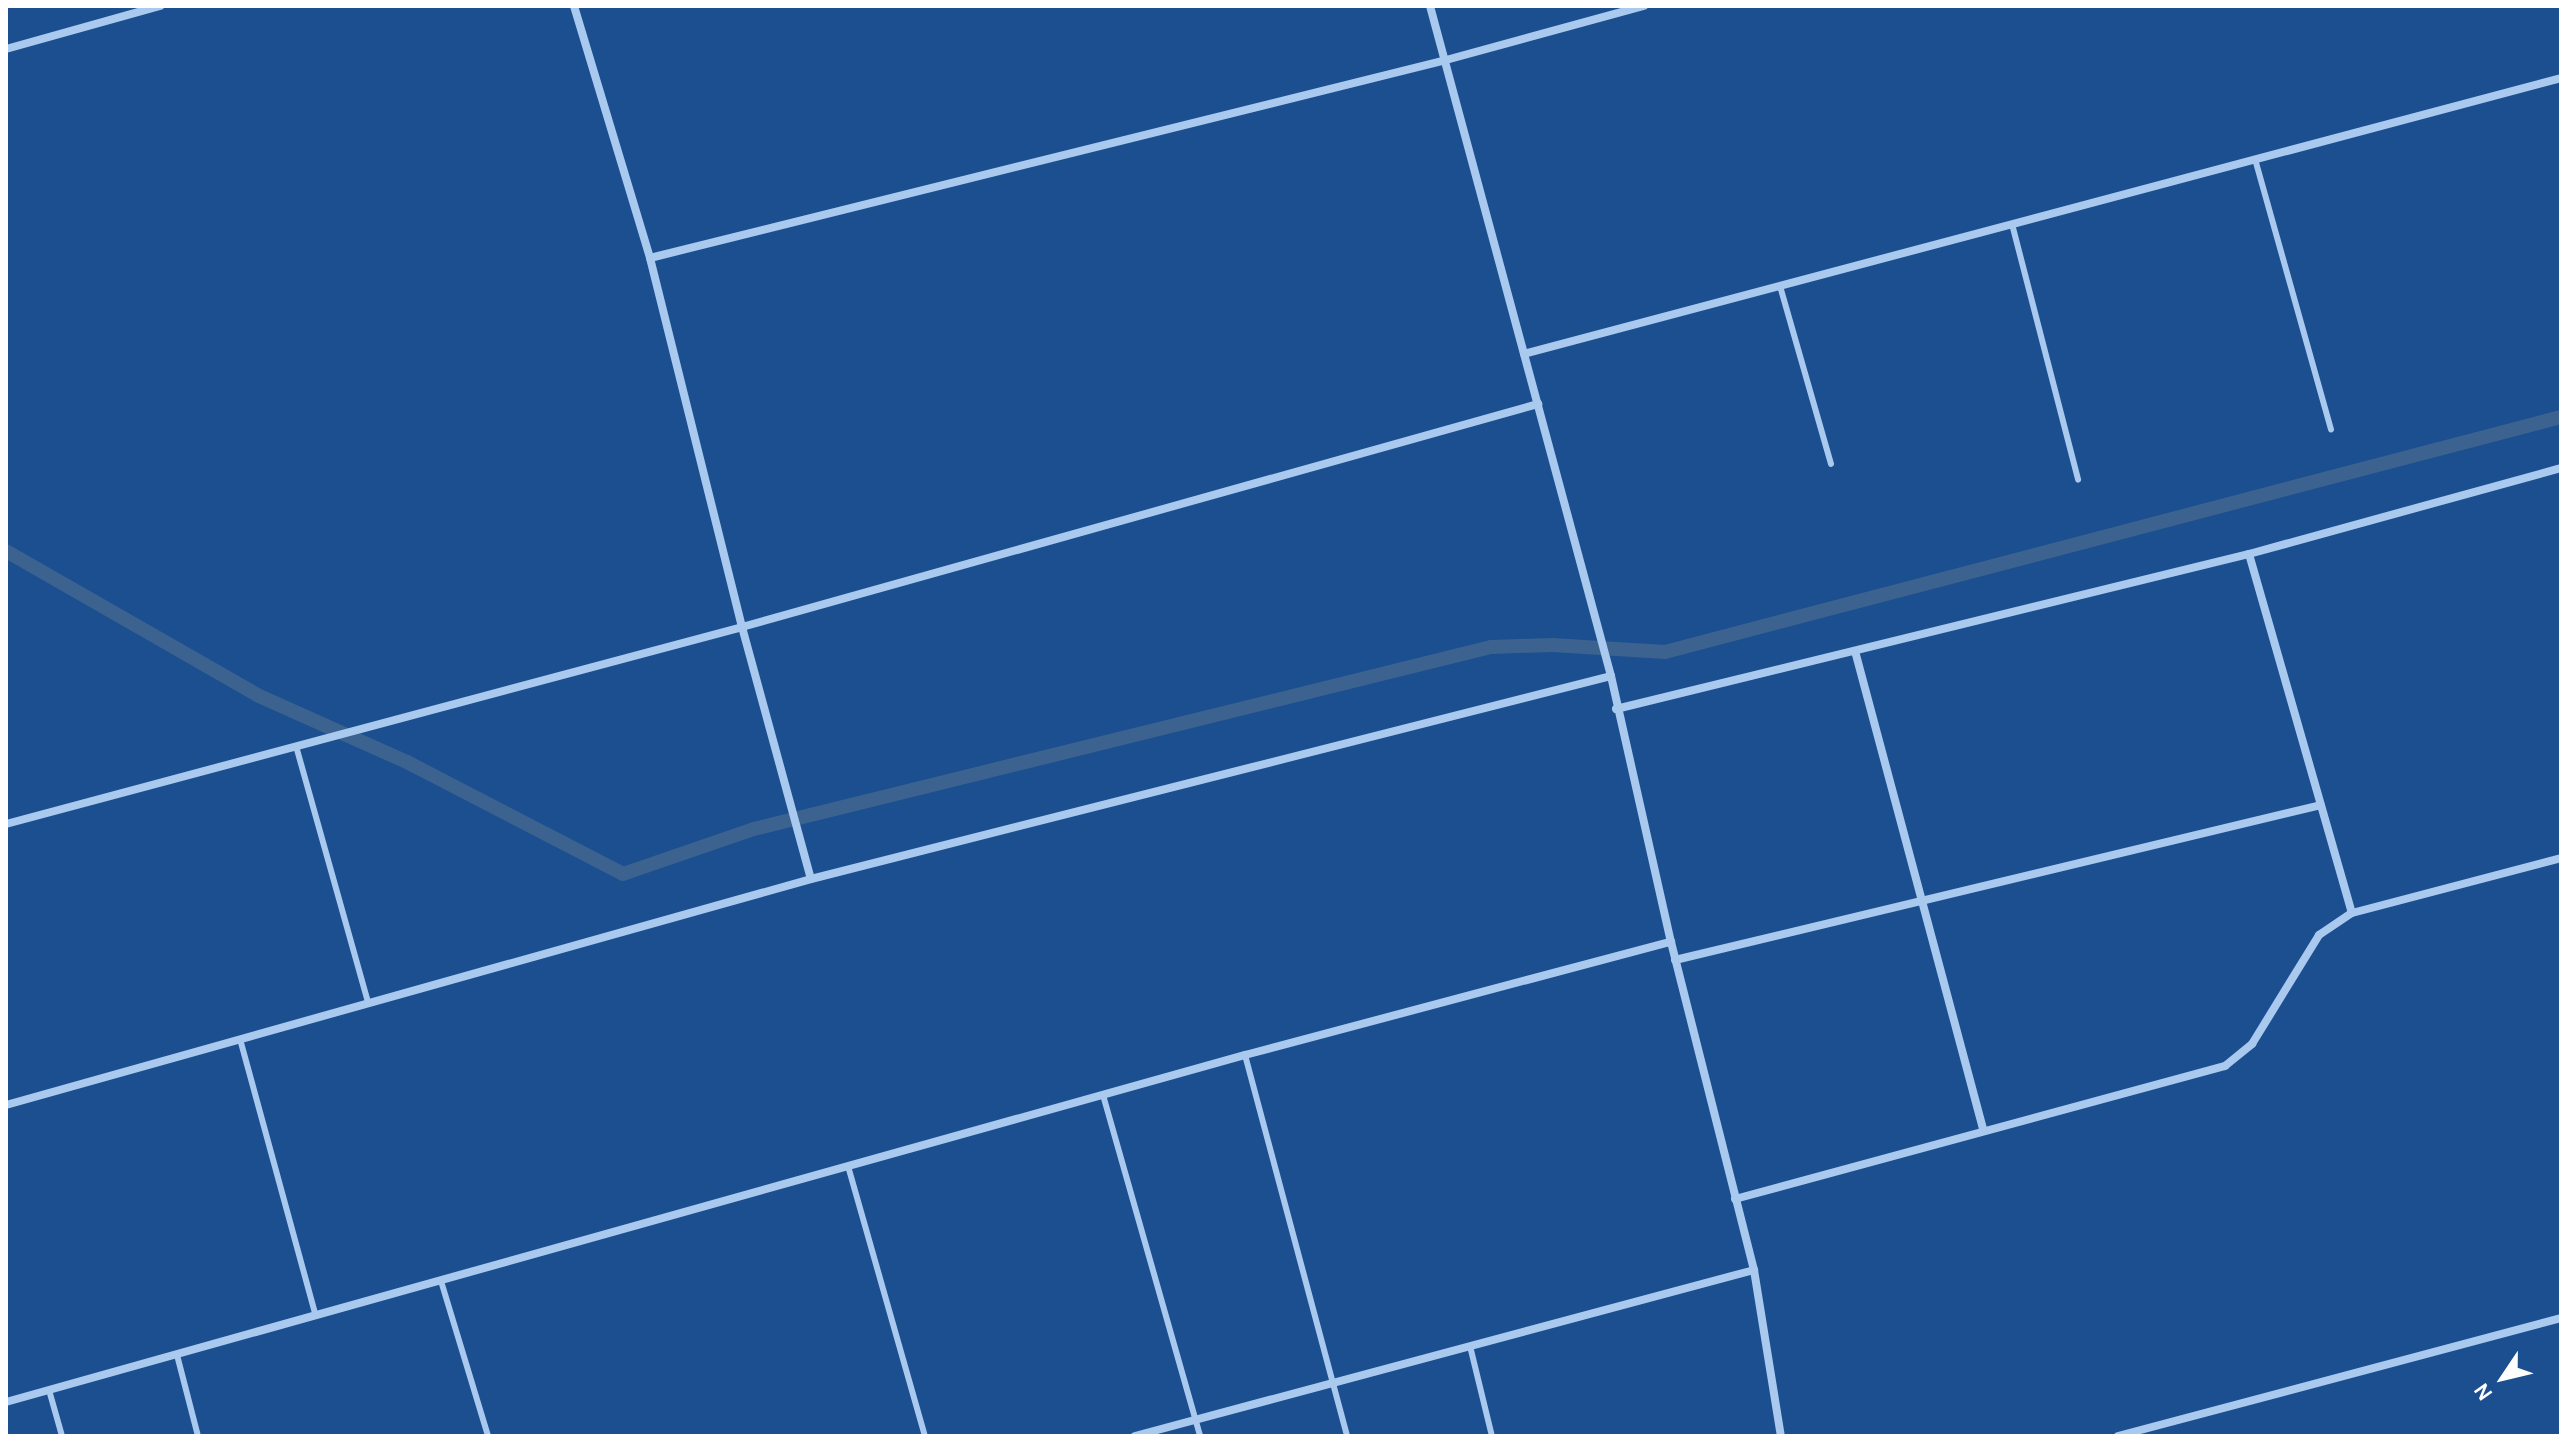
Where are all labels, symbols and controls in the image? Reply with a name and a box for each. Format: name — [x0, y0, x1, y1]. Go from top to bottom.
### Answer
north arrow — [2463, 1338, 2543, 1418]
text: N — [2468, 1378, 2499, 1406]

